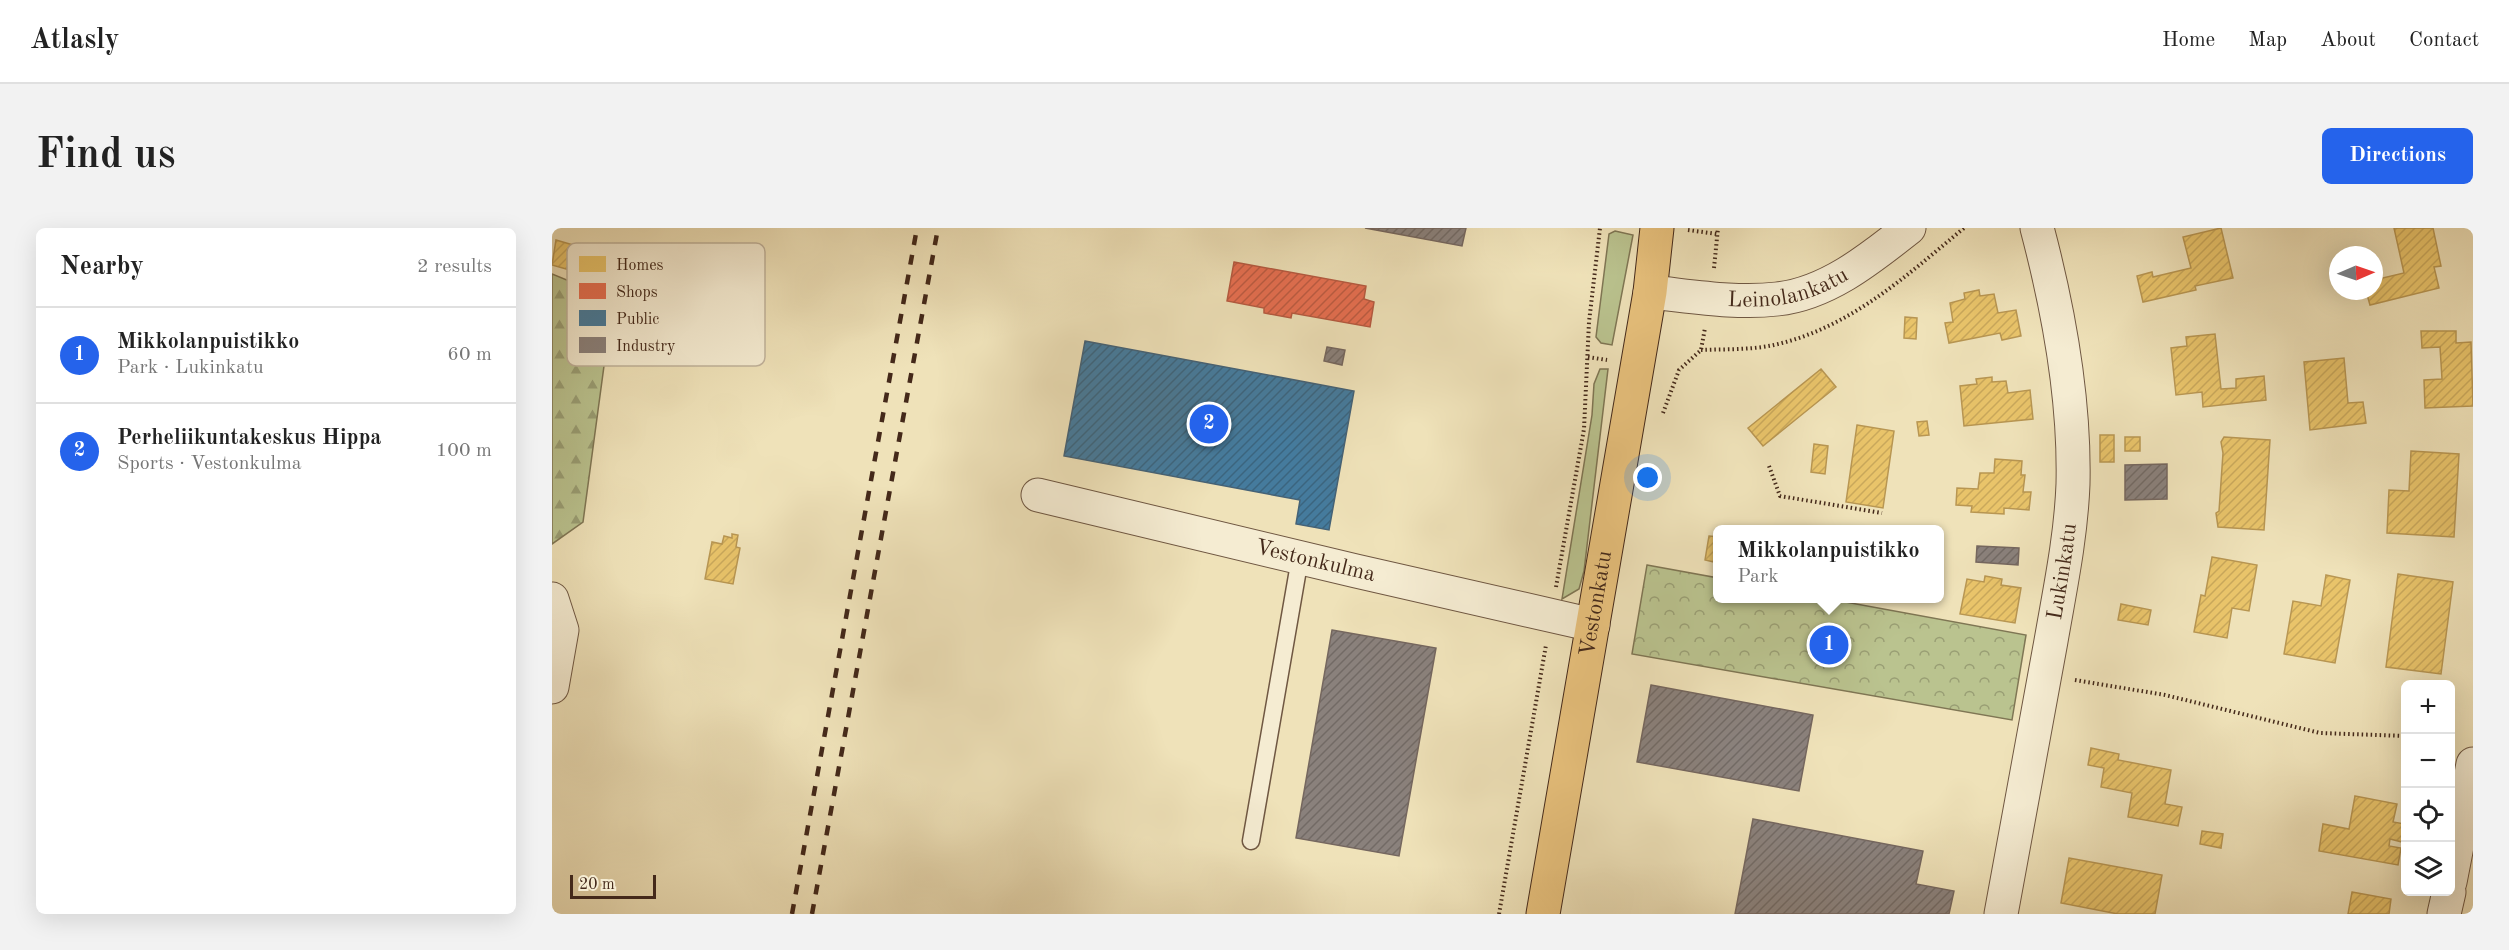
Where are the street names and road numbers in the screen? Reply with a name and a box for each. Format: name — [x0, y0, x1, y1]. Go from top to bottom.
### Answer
street label: Leinolankatu — [1727, 264, 1852, 312]
street label: Lukinkatu — [2044, 522, 2081, 622]
street label: Vestonkulma — [1253, 536, 1377, 586]
street label: Vestonkatu — [1577, 549, 1616, 658]

